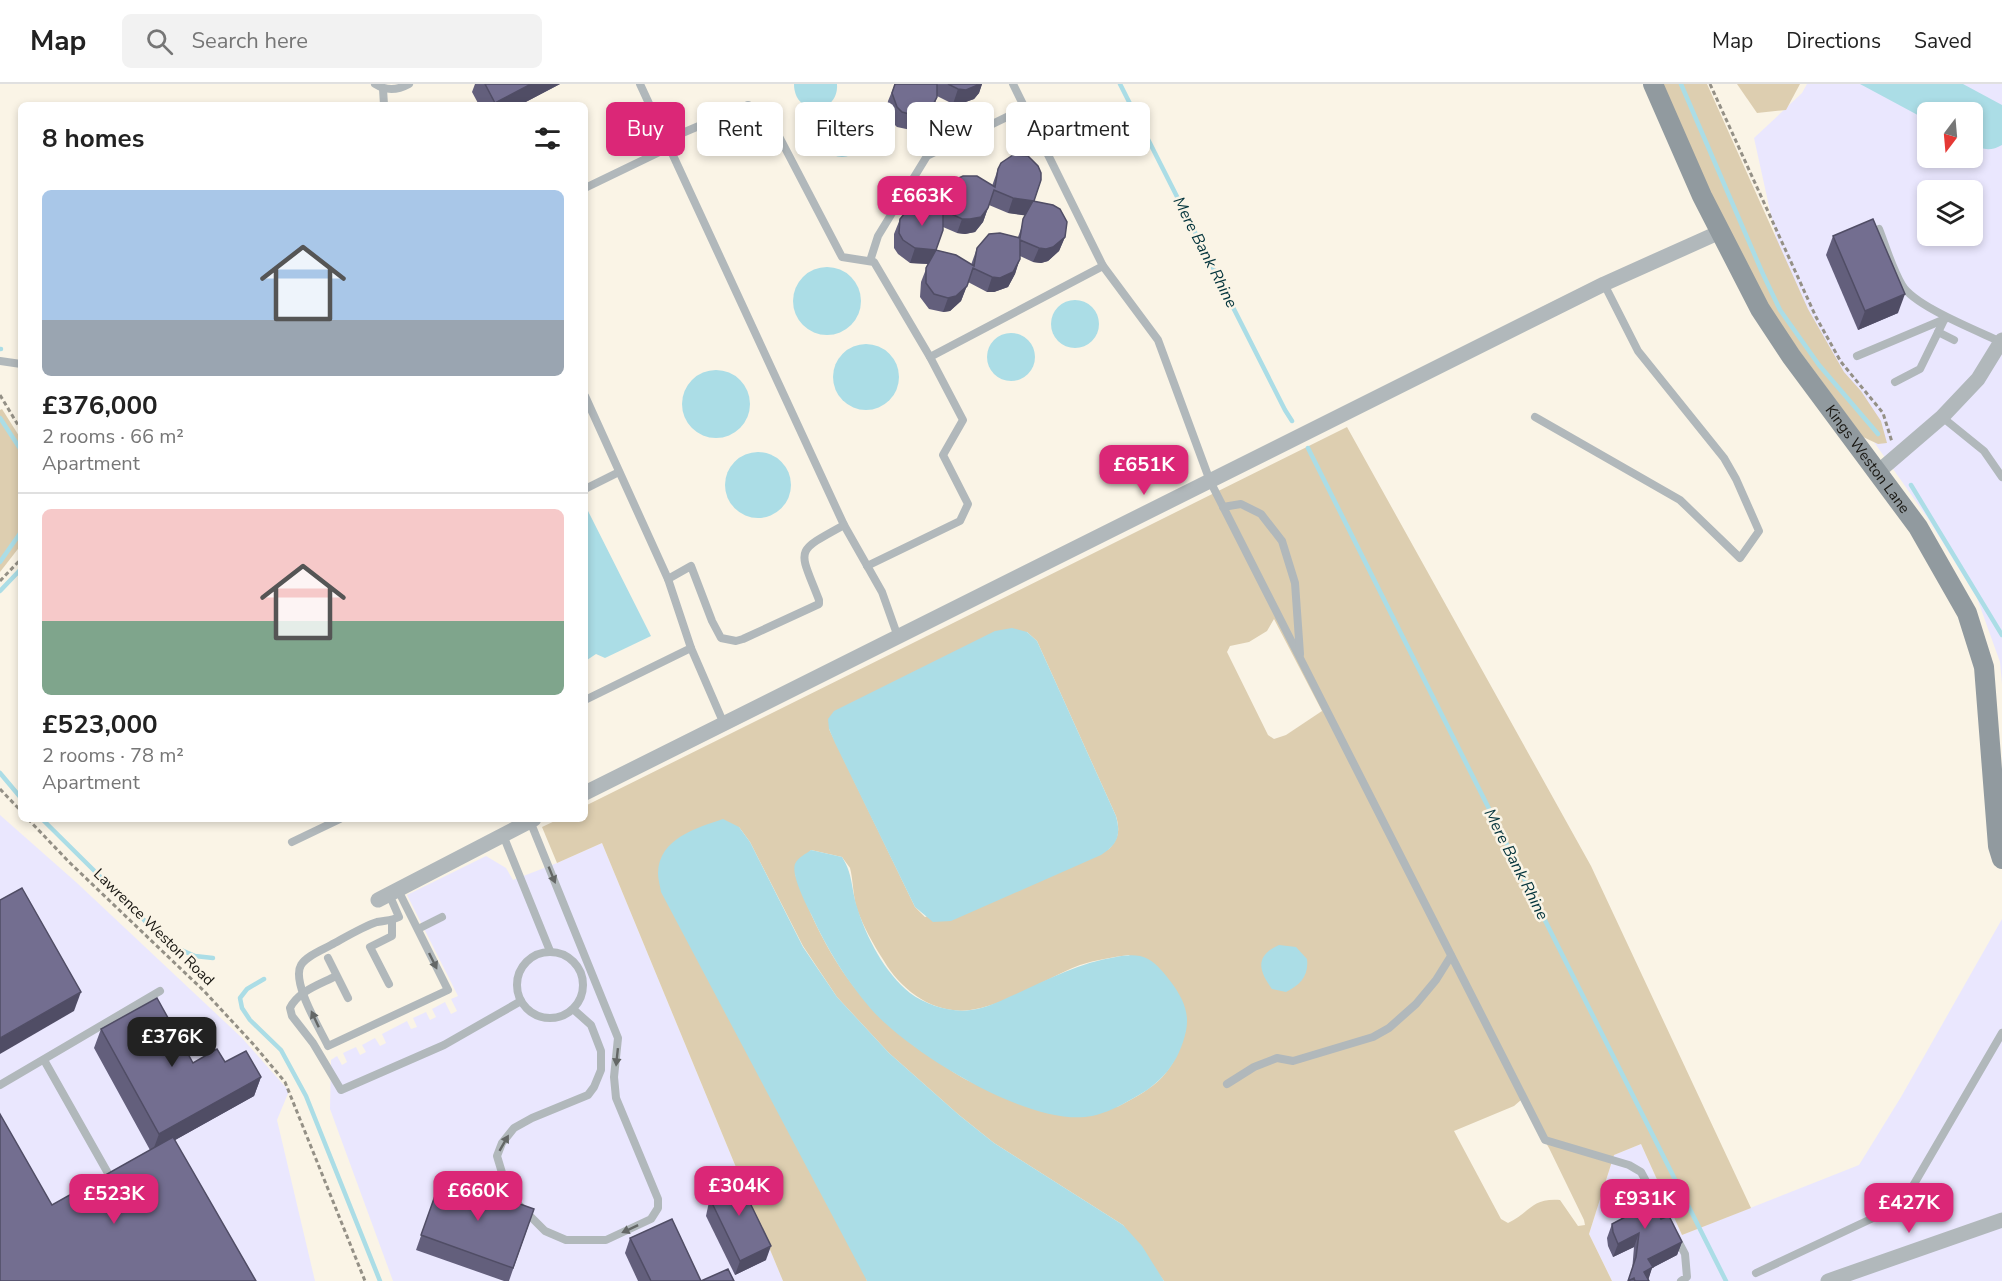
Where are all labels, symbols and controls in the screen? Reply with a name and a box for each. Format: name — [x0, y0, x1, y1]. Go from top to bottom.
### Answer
search box — [122, 14, 542, 68]
text: Map — [30, 22, 86, 60]
icon: search — [143, 25, 176, 58]
text: Search here — [191, 26, 308, 56]
text: Map — [1712, 27, 1753, 55]
text: Directions — [1786, 27, 1881, 55]
text: Saved — [1914, 27, 1972, 55]
chip: Buy — [606, 102, 685, 156]
chip: Rent — [697, 102, 783, 156]
chip: Filters — [795, 102, 895, 156]
chip: New — [907, 102, 994, 156]
chip: Apartment — [1006, 102, 1150, 156]
north arrow — [1917, 102, 1983, 168]
map controls — [1917, 102, 1983, 246]
text: 8 homes — [42, 121, 144, 156]
icon: filters — [531, 122, 564, 155]
pin: £663K — [880, 176, 964, 227]
button: layers — [1917, 180, 1983, 246]
text: £663K — [891, 182, 953, 209]
water label: Mere Bank Rhine — [1168, 193, 1243, 312]
icon: home — [249, 229, 357, 337]
text: £376,000 — [42, 388, 158, 423]
street label: Kings Weston Lane — [1821, 401, 1915, 518]
text: 2 rooms · 66 m² — [42, 423, 184, 450]
pin: £651K — [1102, 445, 1186, 496]
text: Apartment — [42, 450, 140, 477]
text: £651K — [1113, 451, 1175, 478]
icon: home — [249, 548, 357, 656]
text: £523,000 — [42, 707, 158, 742]
text: 2 rooms · 78 m² — [42, 742, 184, 769]
text: Apartment — [42, 769, 140, 796]
water label: Mere Bank Rhine — [1479, 805, 1554, 924]
street label: Lawrence Weston Road — [89, 864, 219, 990]
one-way arrow — [547, 867, 557, 885]
one-way arrow — [429, 953, 438, 970]
one-way arrow — [310, 1010, 319, 1027]
pin: £376K — [130, 1017, 214, 1068]
text: £376K — [141, 1023, 203, 1050]
one-way arrow — [612, 1048, 622, 1067]
one-way arrow — [499, 1134, 509, 1151]
pin: £304K — [697, 1166, 781, 1217]
pin: £660K — [436, 1171, 520, 1222]
text: £304K — [708, 1172, 770, 1199]
pin: £523K — [72, 1174, 156, 1225]
text: £660K — [447, 1177, 509, 1204]
pin: £931K — [1603, 1179, 1687, 1230]
text: £523K — [83, 1180, 145, 1207]
pin: £427K — [1867, 1183, 1951, 1234]
text: £931K — [1614, 1185, 1676, 1212]
text: £427K — [1878, 1189, 1940, 1216]
one-way arrow — [622, 1224, 639, 1233]

